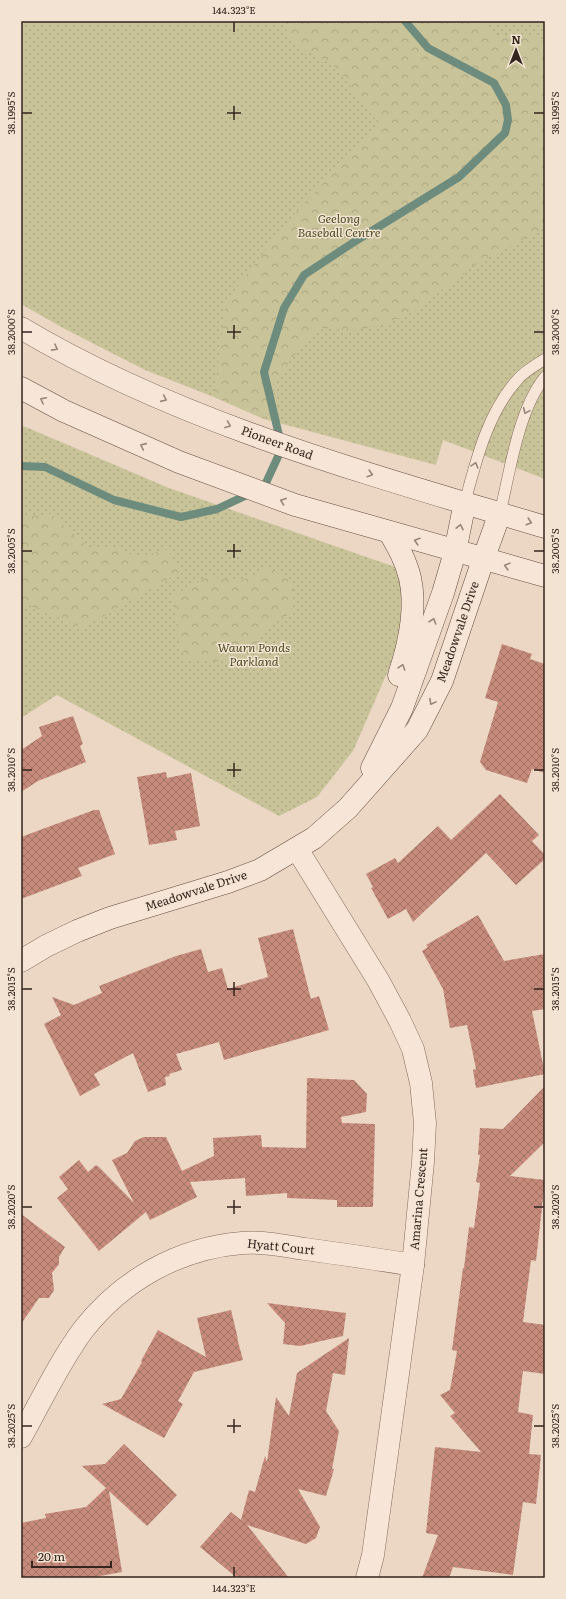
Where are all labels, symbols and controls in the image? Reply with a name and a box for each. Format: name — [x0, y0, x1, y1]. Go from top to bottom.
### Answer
text: 144.323°E — [212, 2, 256, 17]
north arrow — [496, 30, 536, 70]
text: N — [511, 31, 521, 47]
text: 38.1995°S — [3, 91, 18, 135]
text: 38.1995°S — [547, 91, 562, 135]
park label: Geelong Baseball Centre — [298, 209, 381, 241]
text: 38.2000°S — [3, 309, 18, 355]
text: 38.2000°S — [547, 309, 562, 355]
one-way arrow — [50, 343, 58, 351]
one-way arrow — [159, 394, 167, 402]
one-way arrow — [39, 397, 47, 405]
one-way arrow — [523, 406, 531, 414]
one-way arrow — [224, 420, 231, 428]
street label: Pioneer Road — [239, 421, 317, 464]
one-way arrow — [140, 443, 148, 451]
one-way arrow — [471, 461, 479, 468]
one-way arrow — [367, 469, 374, 478]
one-way arrow — [280, 497, 287, 506]
one-way arrow — [526, 517, 533, 526]
one-way arrow — [455, 524, 463, 530]
text: 38.2005°S — [3, 528, 18, 574]
text: 38.2005°S — [547, 528, 562, 574]
one-way arrow — [414, 537, 421, 546]
one-way arrow — [504, 563, 511, 571]
street label: Meadowvale Drive — [431, 578, 483, 685]
one-way arrow — [429, 617, 437, 624]
park label: Waurn Ponds Parkland — [218, 638, 290, 670]
one-way arrow — [397, 664, 405, 671]
one-way arrow — [429, 697, 436, 705]
text: 38.2010°S — [3, 748, 18, 792]
text: 38.2010°S — [547, 748, 562, 792]
street label: Meadowvale Drive — [142, 865, 249, 915]
text: 38.2015°S — [3, 967, 18, 1011]
text: 38.2015°S — [547, 967, 562, 1011]
street label: Amarina Crescent — [405, 1147, 431, 1251]
text: 38.2020°S — [3, 1184, 18, 1230]
text: 38.2020°S — [547, 1184, 562, 1230]
street label: Hyatt Court — [246, 1233, 316, 1259]
text: 38.2025°S — [3, 1404, 18, 1448]
text: 38.2025°S — [547, 1404, 562, 1448]
scale bar — [32, 1543, 111, 1569]
text: 20 m — [38, 1547, 65, 1565]
text: 144.323°E — [212, 1580, 256, 1595]

